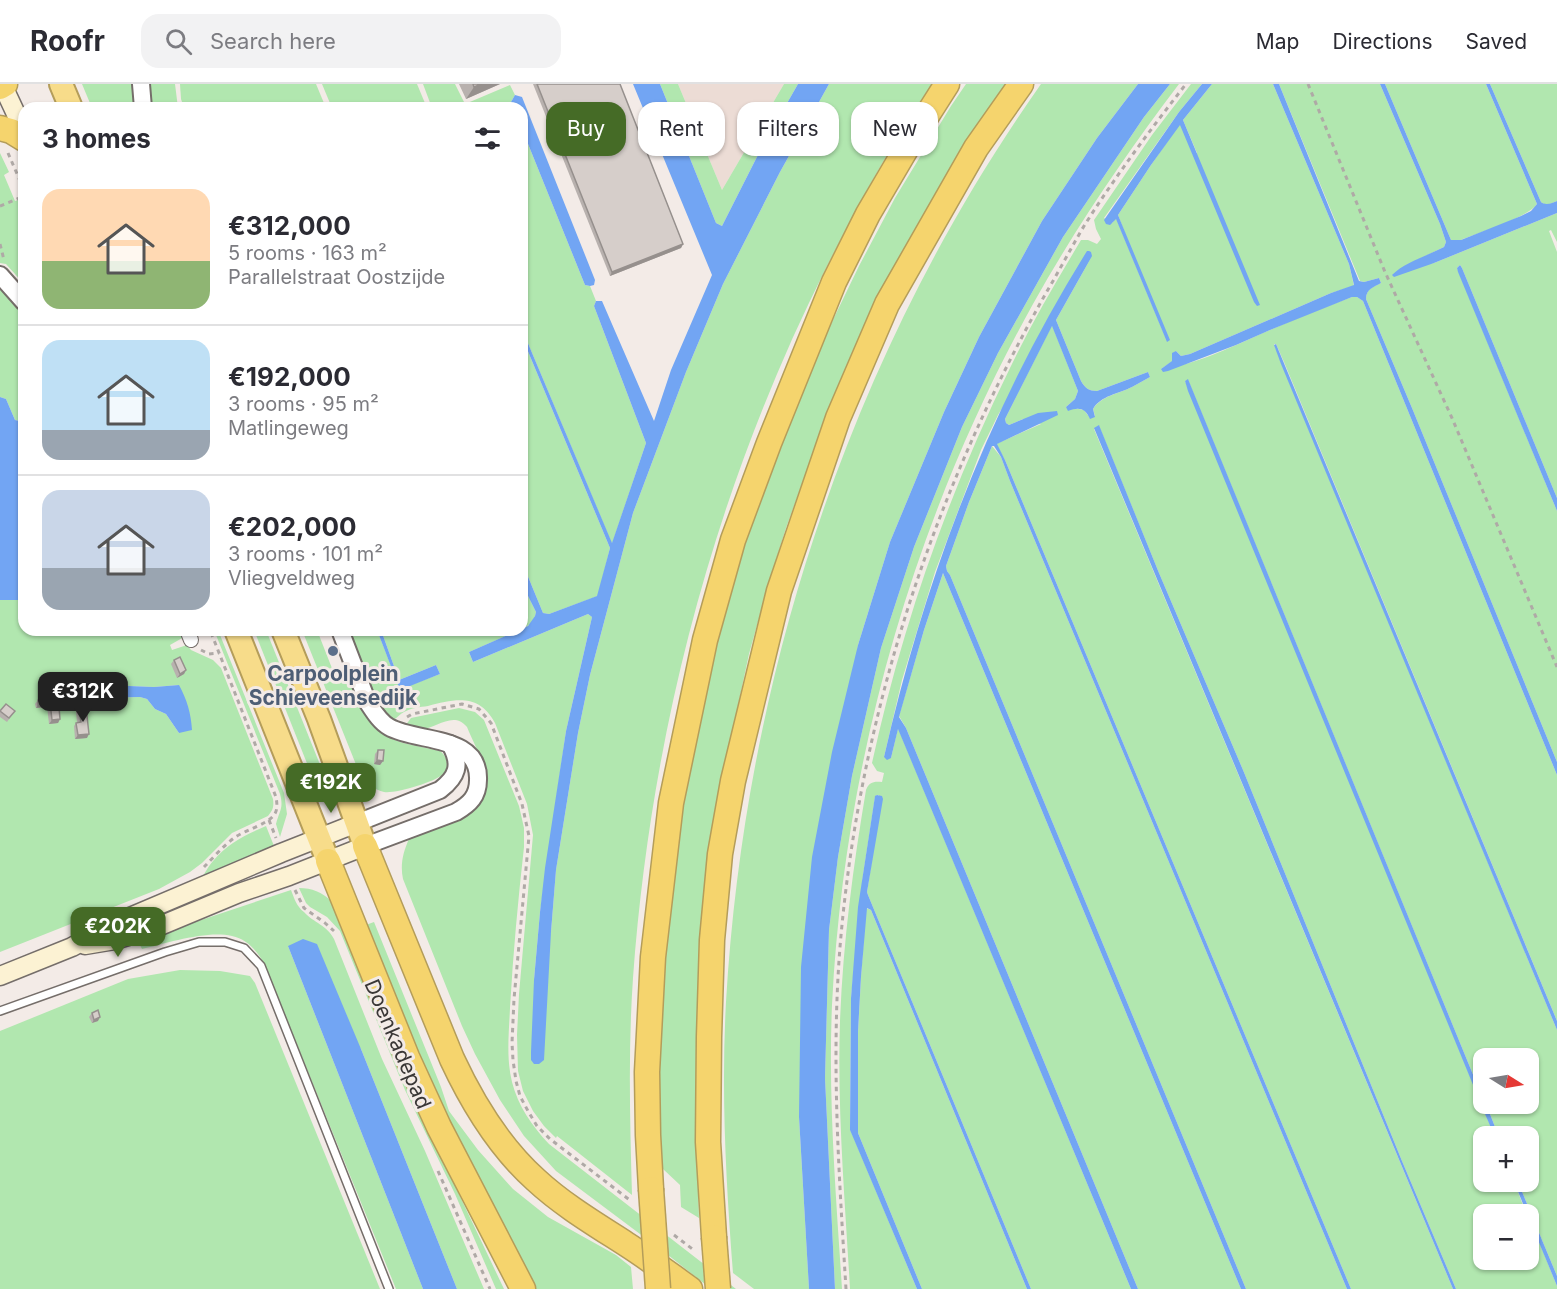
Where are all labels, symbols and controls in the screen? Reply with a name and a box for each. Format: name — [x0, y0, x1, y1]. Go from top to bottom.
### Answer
search box — [141, 14, 561, 68]
text: Roofr — [30, 24, 105, 58]
icon: search — [162, 25, 195, 58]
text: Search here — [210, 28, 336, 54]
text: Map — [1256, 29, 1299, 54]
text: Directions — [1332, 29, 1433, 54]
text: Saved — [1466, 29, 1527, 54]
chip: Buy — [546, 102, 626, 156]
chip: Rent — [638, 102, 725, 156]
chip: Filters — [737, 102, 839, 156]
chip: New — [851, 102, 938, 156]
icon: filters — [471, 122, 504, 155]
text: 3 homes — [42, 123, 151, 154]
text: €312,000 — [228, 210, 351, 241]
icon: home — [90, 213, 162, 285]
text: 5 rooms · 163 m² — [228, 241, 387, 265]
text: Parallelstraat Oostzijde — [228, 265, 445, 289]
text: €192,000 — [228, 361, 351, 392]
icon: home — [90, 364, 162, 436]
text: 3 rooms · 95 m² — [228, 392, 379, 416]
text: Matlingeweg — [228, 416, 349, 440]
text: €202,000 — [228, 511, 357, 542]
icon: home — [90, 514, 162, 586]
text: 3 rooms · 101 m² — [228, 542, 383, 566]
text: Vliegveldweg — [228, 566, 355, 590]
marker: Carpoolplein Schieveensedijk — [326, 644, 340, 658]
place label: Carpoolplein Schieveensedijk — [249, 661, 418, 710]
pin: €312K — [41, 672, 125, 723]
text: €312K — [52, 679, 114, 703]
pin: €192K — [289, 763, 373, 814]
text: €192K — [300, 770, 362, 794]
pin: €202K — [76, 907, 160, 958]
text: €202K — [85, 914, 151, 938]
street label: Doenkadepad — [359, 975, 437, 1113]
north arrow — [1473, 1048, 1539, 1114]
map controls — [1473, 1048, 1539, 1270]
button: + — [1473, 1126, 1539, 1192]
button: − — [1473, 1204, 1539, 1270]

